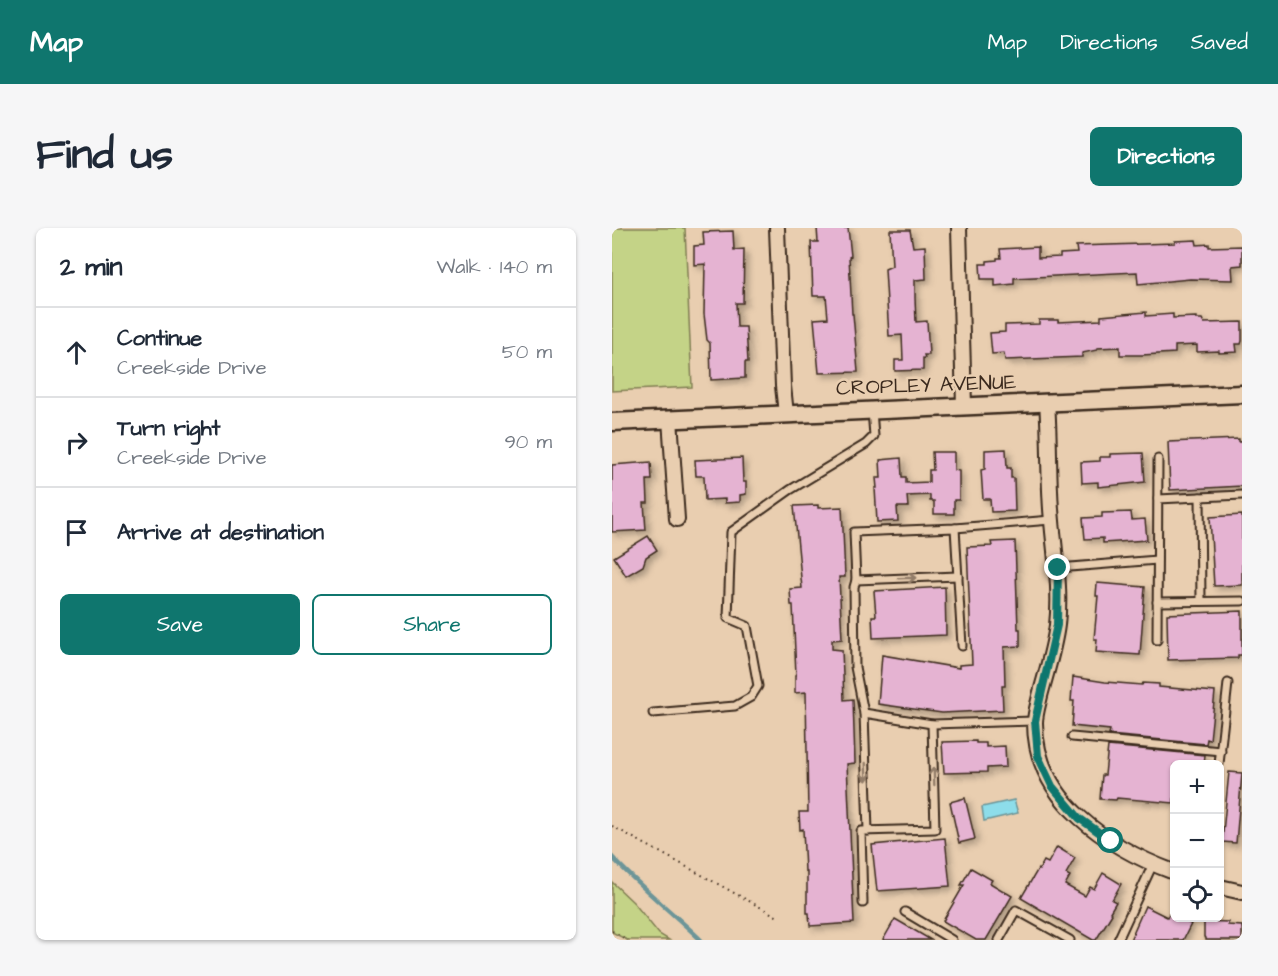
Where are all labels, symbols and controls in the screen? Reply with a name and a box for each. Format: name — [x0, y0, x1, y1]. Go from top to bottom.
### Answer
text: Map — [30, 23, 83, 62]
text: Map — [987, 28, 1027, 57]
text: Directions — [1060, 28, 1158, 57]
text: Saved — [1191, 28, 1248, 57]
text: Find us — [36, 127, 173, 185]
button: Directions — [1090, 127, 1242, 186]
text: 2 min — [60, 249, 122, 285]
text: Walk · 140 m — [436, 253, 552, 281]
text: Continue — [117, 323, 202, 354]
icon: ahead — [60, 336, 93, 369]
text: 50 m — [502, 338, 552, 366]
text: Creekside Drive — [117, 354, 267, 382]
street label: CROPLEY AVENUE — [835, 367, 1017, 403]
text: Turn right — [117, 413, 220, 444]
icon: right — [60, 426, 93, 459]
text: 90 m — [504, 428, 552, 456]
text: Creekside Drive — [117, 444, 267, 472]
icon: arrive — [60, 516, 93, 549]
text: Arrive at destination — [117, 517, 324, 548]
route end — [1044, 554, 1070, 580]
one-way arrow — [896, 572, 916, 583]
button: Save — [60, 594, 300, 655]
button: Share — [312, 594, 552, 655]
map controls — [1170, 760, 1224, 922]
button: + — [1170, 760, 1224, 814]
one-way arrow — [860, 761, 871, 781]
one-way arrow — [928, 767, 939, 787]
button: − — [1170, 814, 1224, 868]
route start — [1097, 827, 1123, 853]
button: locate — [1170, 868, 1224, 922]

